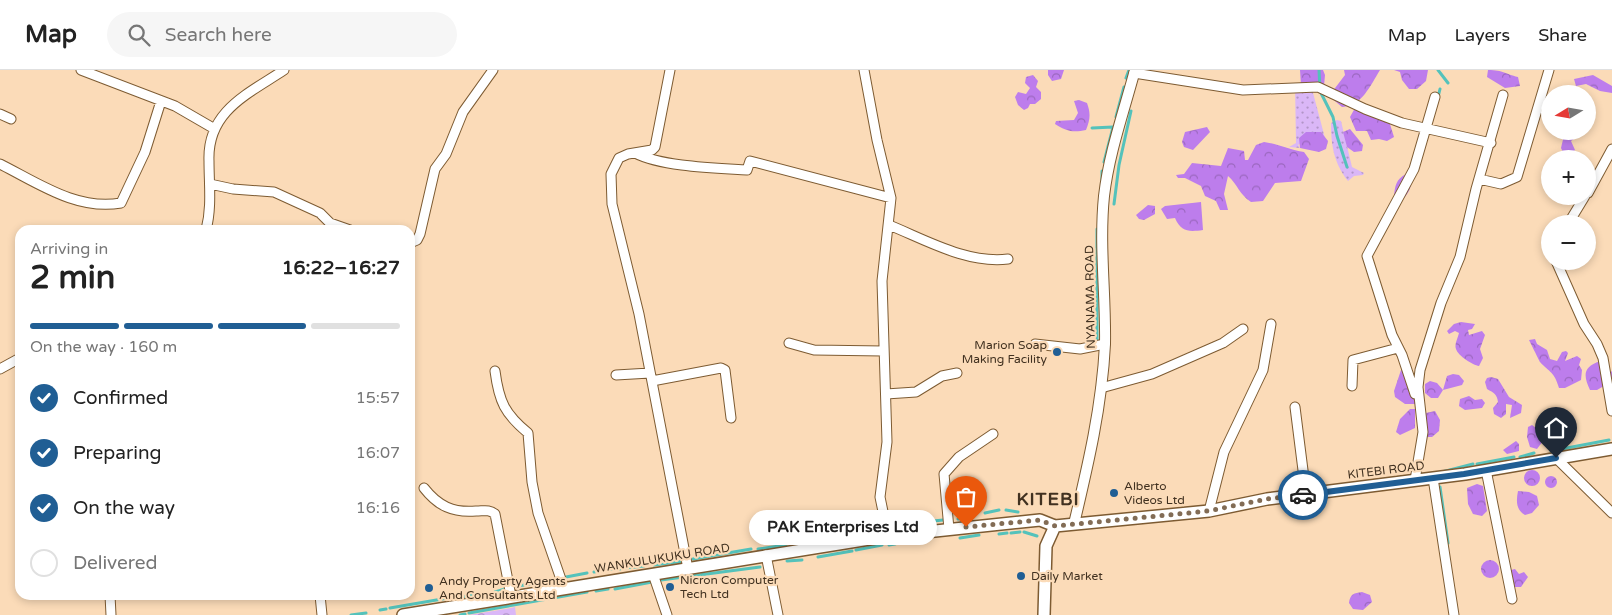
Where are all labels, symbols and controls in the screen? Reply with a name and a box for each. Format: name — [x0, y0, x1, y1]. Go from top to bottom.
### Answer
search box — [107, 12, 457, 57]
text: Map — [25, 20, 77, 49]
icon: search — [125, 21, 153, 49]
text: Search here — [165, 24, 272, 46]
text: Map — [1388, 24, 1427, 46]
text: Layers — [1455, 24, 1510, 46]
text: Share — [1538, 24, 1587, 46]
north arrow — [1541, 85, 1596, 140]
map controls — [1541, 85, 1596, 270]
button: + — [1541, 150, 1596, 205]
button: − — [1541, 215, 1596, 270]
text: Arriving in — [30, 239, 108, 259]
street label: NYANAMA ROAD — [1082, 245, 1098, 349]
text: 16:22–16:27 — [282, 257, 400, 279]
text: 2 min — [30, 259, 115, 297]
text: On the way · 160 m — [30, 337, 177, 357]
place label: Marion Soap Making Facility — [962, 338, 1048, 366]
marker: Marion Soap Making Facility — [1051, 346, 1063, 358]
icon: check — [30, 384, 58, 412]
text: Confirmed — [73, 387, 168, 409]
text: 15:57 — [356, 388, 400, 408]
pin — [1535, 407, 1577, 458]
icon: home — [1542, 414, 1570, 442]
icon: check — [30, 439, 58, 467]
text: Preparing — [73, 442, 162, 464]
text: 16:07 — [356, 443, 400, 463]
street label: KITEBI ROAD — [1347, 458, 1425, 482]
courier — [1278, 470, 1328, 520]
pin — [945, 476, 987, 527]
place label: Alberto Videos Ltd — [1124, 479, 1185, 507]
icon: car — [1289, 481, 1317, 509]
icon: bag — [952, 483, 980, 511]
marker: Alberto Videos Ltd — [1108, 487, 1120, 499]
district label: KITEBI — [1016, 488, 1080, 510]
icon: check — [30, 494, 58, 522]
text: On the way — [73, 497, 175, 519]
text: 16:16 — [356, 498, 400, 518]
callout: PAK Enterprises Ltd — [748, 510, 936, 544]
text: PAK Enterprises Ltd — [767, 517, 919, 537]
street label: WANKULUKUKU ROAD — [593, 540, 731, 576]
text: Delivered — [73, 552, 158, 574]
place label: Daily Market — [1031, 569, 1103, 583]
marker: Daily Market — [1015, 570, 1027, 582]
place label: Nicron Computer Tech Ltd — [680, 573, 779, 601]
place label: Andy Property Agents And Consultants Ltd — [439, 574, 566, 602]
marker: Nicron Computer Tech Ltd — [664, 581, 676, 593]
marker: Andy Property Agents And Consultants Ltd — [423, 582, 435, 594]

